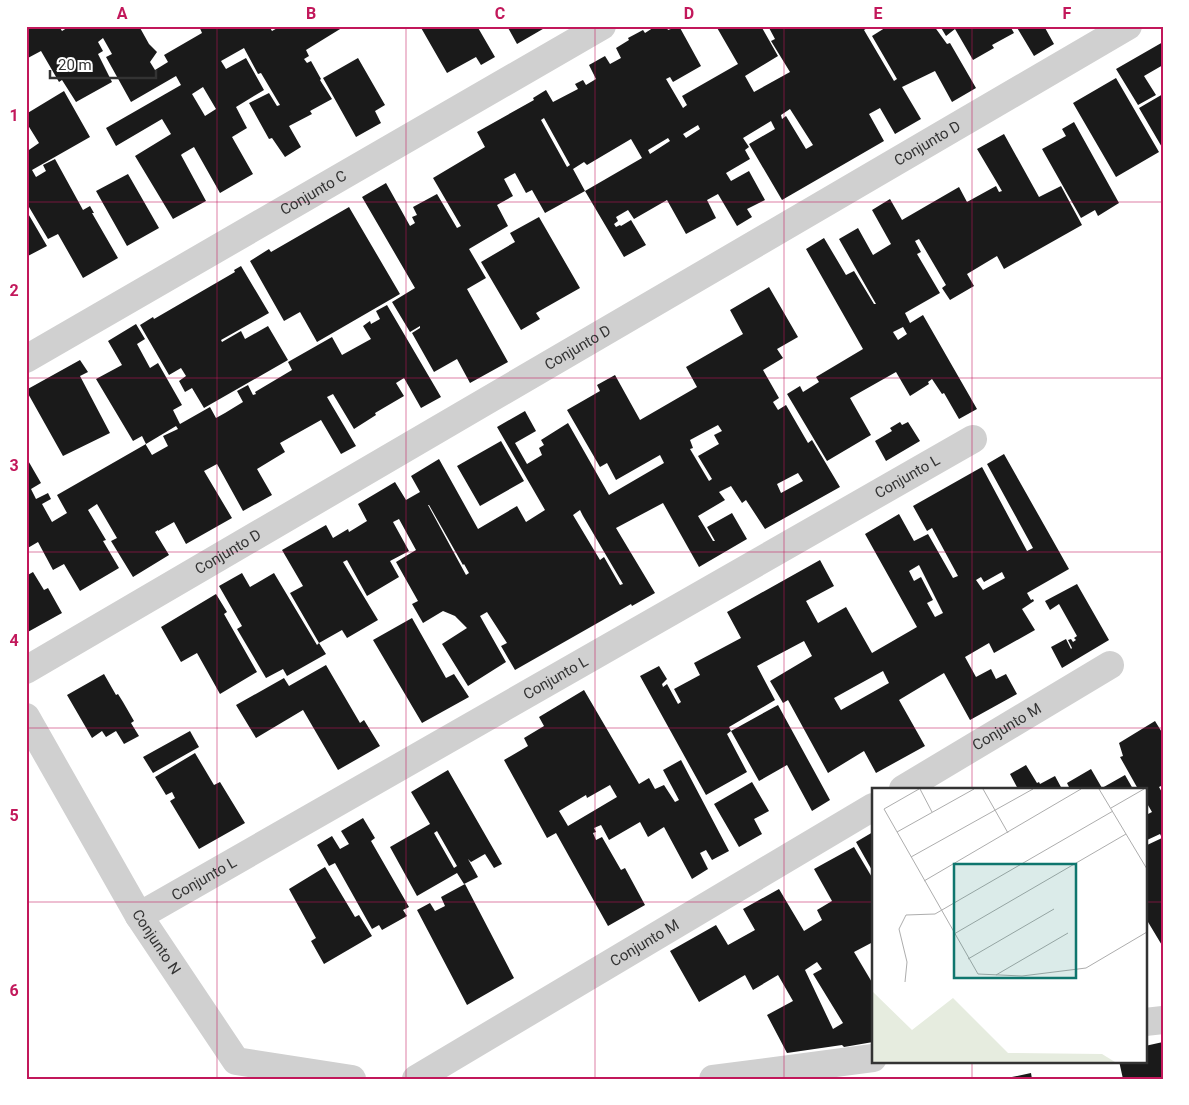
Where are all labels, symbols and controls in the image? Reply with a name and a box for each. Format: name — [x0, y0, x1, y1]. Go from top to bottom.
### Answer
text: A — [117, 4, 128, 23]
text: B — [306, 4, 316, 23]
text: C — [495, 4, 505, 23]
text: D — [684, 4, 694, 23]
text: E — [874, 4, 883, 23]
text: F — [1063, 4, 1072, 23]
scale bar — [50, 48, 156, 80]
text: 20 m — [58, 56, 92, 74]
text: 1 — [9, 106, 19, 125]
street label: Conjunto D — [891, 117, 964, 170]
street label: Conjunto C — [277, 166, 350, 219]
text: 2 — [9, 281, 19, 300]
street label: Conjunto D — [541, 321, 614, 374]
street label: Conjunto L — [872, 451, 943, 502]
text: 3 — [9, 456, 19, 475]
street label: Conjunto D — [192, 526, 264, 578]
text: 4 — [9, 631, 19, 650]
street label: Conjunto L — [520, 652, 591, 703]
street label: Conjunto M — [969, 699, 1044, 754]
inset map — [872, 788, 1146, 1062]
text: 5 — [9, 806, 19, 825]
street label: Conjunto L — [168, 853, 240, 904]
street label: Conjunto N — [128, 906, 185, 978]
street label: Conjunto M — [607, 916, 682, 970]
text: 6 — [9, 981, 19, 1000]

